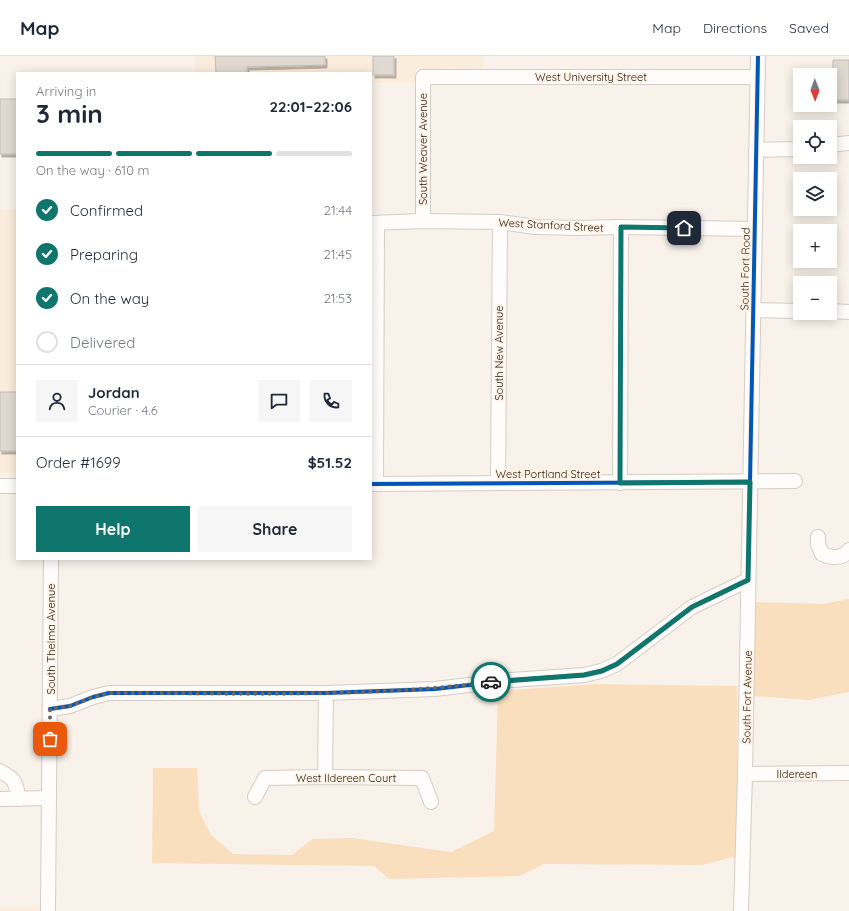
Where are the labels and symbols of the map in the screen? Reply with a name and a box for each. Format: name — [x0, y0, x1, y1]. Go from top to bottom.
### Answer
north arrow — [793, 68, 837, 112]
street label: West University Street — [535, 70, 647, 84]
street label: South Weaver Avenue — [416, 93, 430, 205]
pin — [667, 211, 701, 245]
street label: West Stanford Street — [498, 215, 604, 235]
street label: South Fort Road — [737, 227, 753, 311]
street label: South New Avenue — [492, 305, 506, 401]
street label: West Portland Street — [496, 467, 601, 481]
street label: South Thelma Avenue — [44, 583, 58, 695]
street label: South Fort Avenue — [739, 650, 755, 744]
courier — [471, 662, 511, 702]
pin — [33, 722, 67, 756]
street label: Ildereen — [777, 767, 817, 781]
street label: West Ildereen Court — [296, 771, 396, 785]

